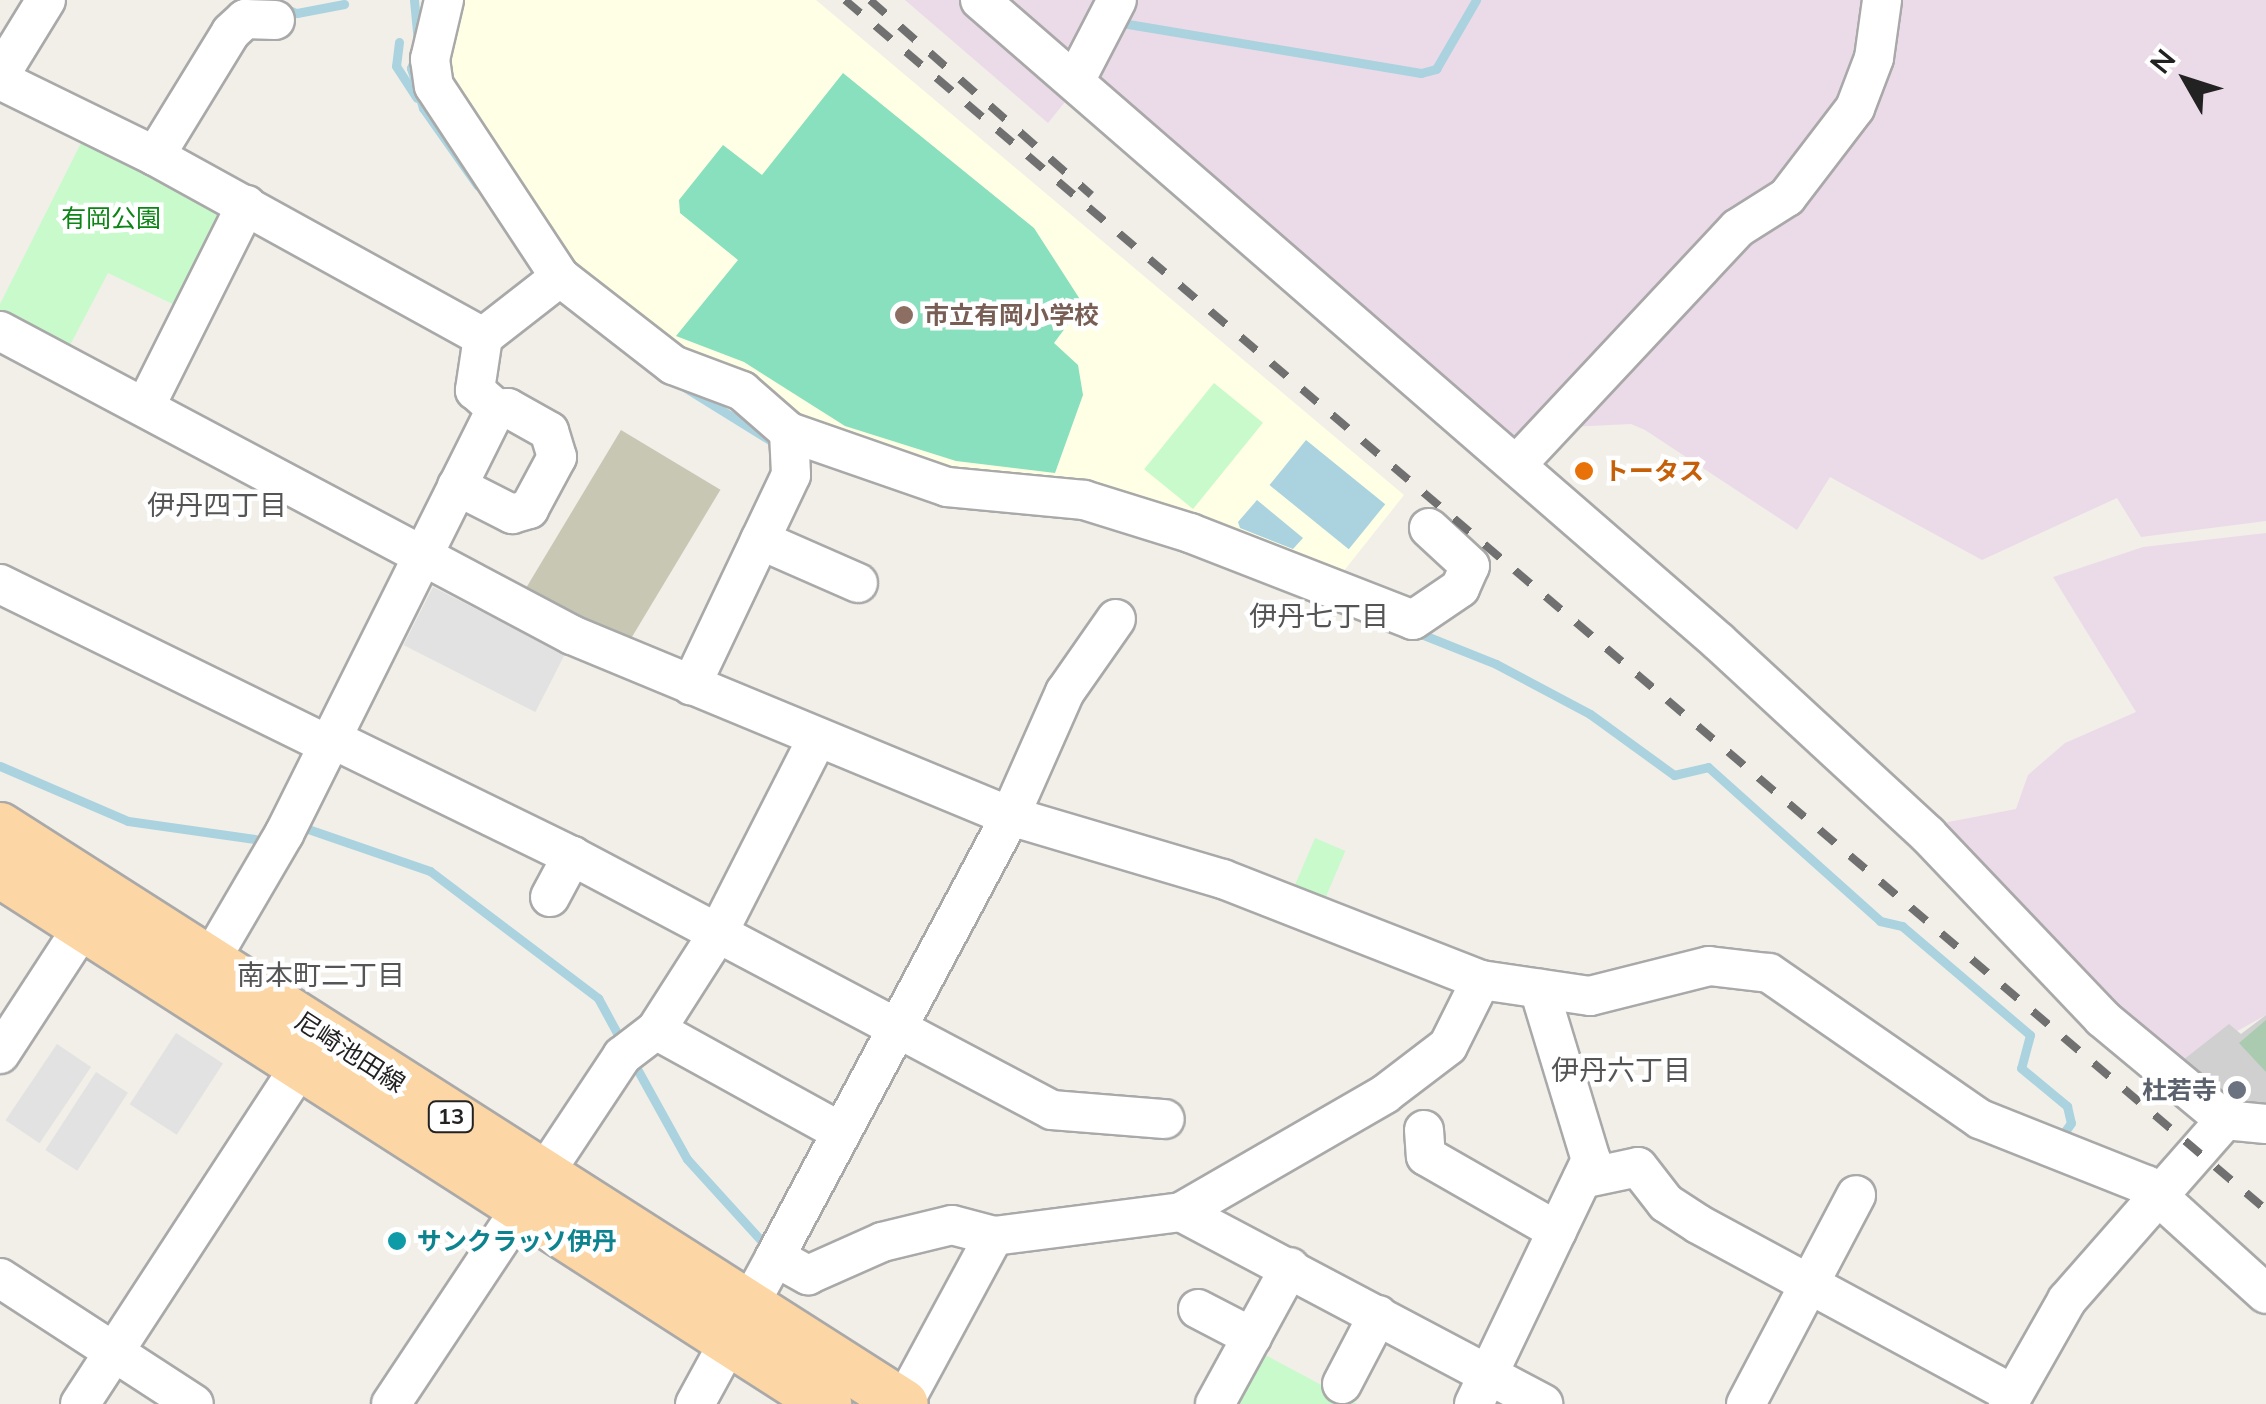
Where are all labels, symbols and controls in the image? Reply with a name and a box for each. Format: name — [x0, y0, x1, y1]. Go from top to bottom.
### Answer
north arrow — [2136, 30, 2236, 130]
text: N — [2142, 42, 2183, 80]
park label: 有岡公園 — [61, 203, 161, 233]
place label: 市立有岡小学校 — [924, 300, 1099, 330]
marker: 市立有岡小学校 — [893, 304, 915, 326]
place label: トータス — [1604, 456, 1704, 486]
marker: トータス — [1573, 460, 1595, 482]
district label: 伊丹四丁目 — [147, 488, 287, 522]
district label: 伊丹七丁目 — [1249, 599, 1389, 633]
district label: 南本町二丁目 — [237, 958, 405, 992]
street label: 尼崎池田線 — [289, 1005, 411, 1099]
district label: 伊丹六丁目 — [1551, 1053, 1691, 1087]
place label: 杜若寺 — [2142, 1075, 2217, 1105]
marker: 杜若寺 — [2226, 1079, 2248, 1101]
road number: 13 — [426, 1100, 476, 1134]
place label: サンクラッソ伊丹 — [417, 1226, 617, 1256]
marker: サンクラッソ伊丹 — [386, 1230, 408, 1252]

